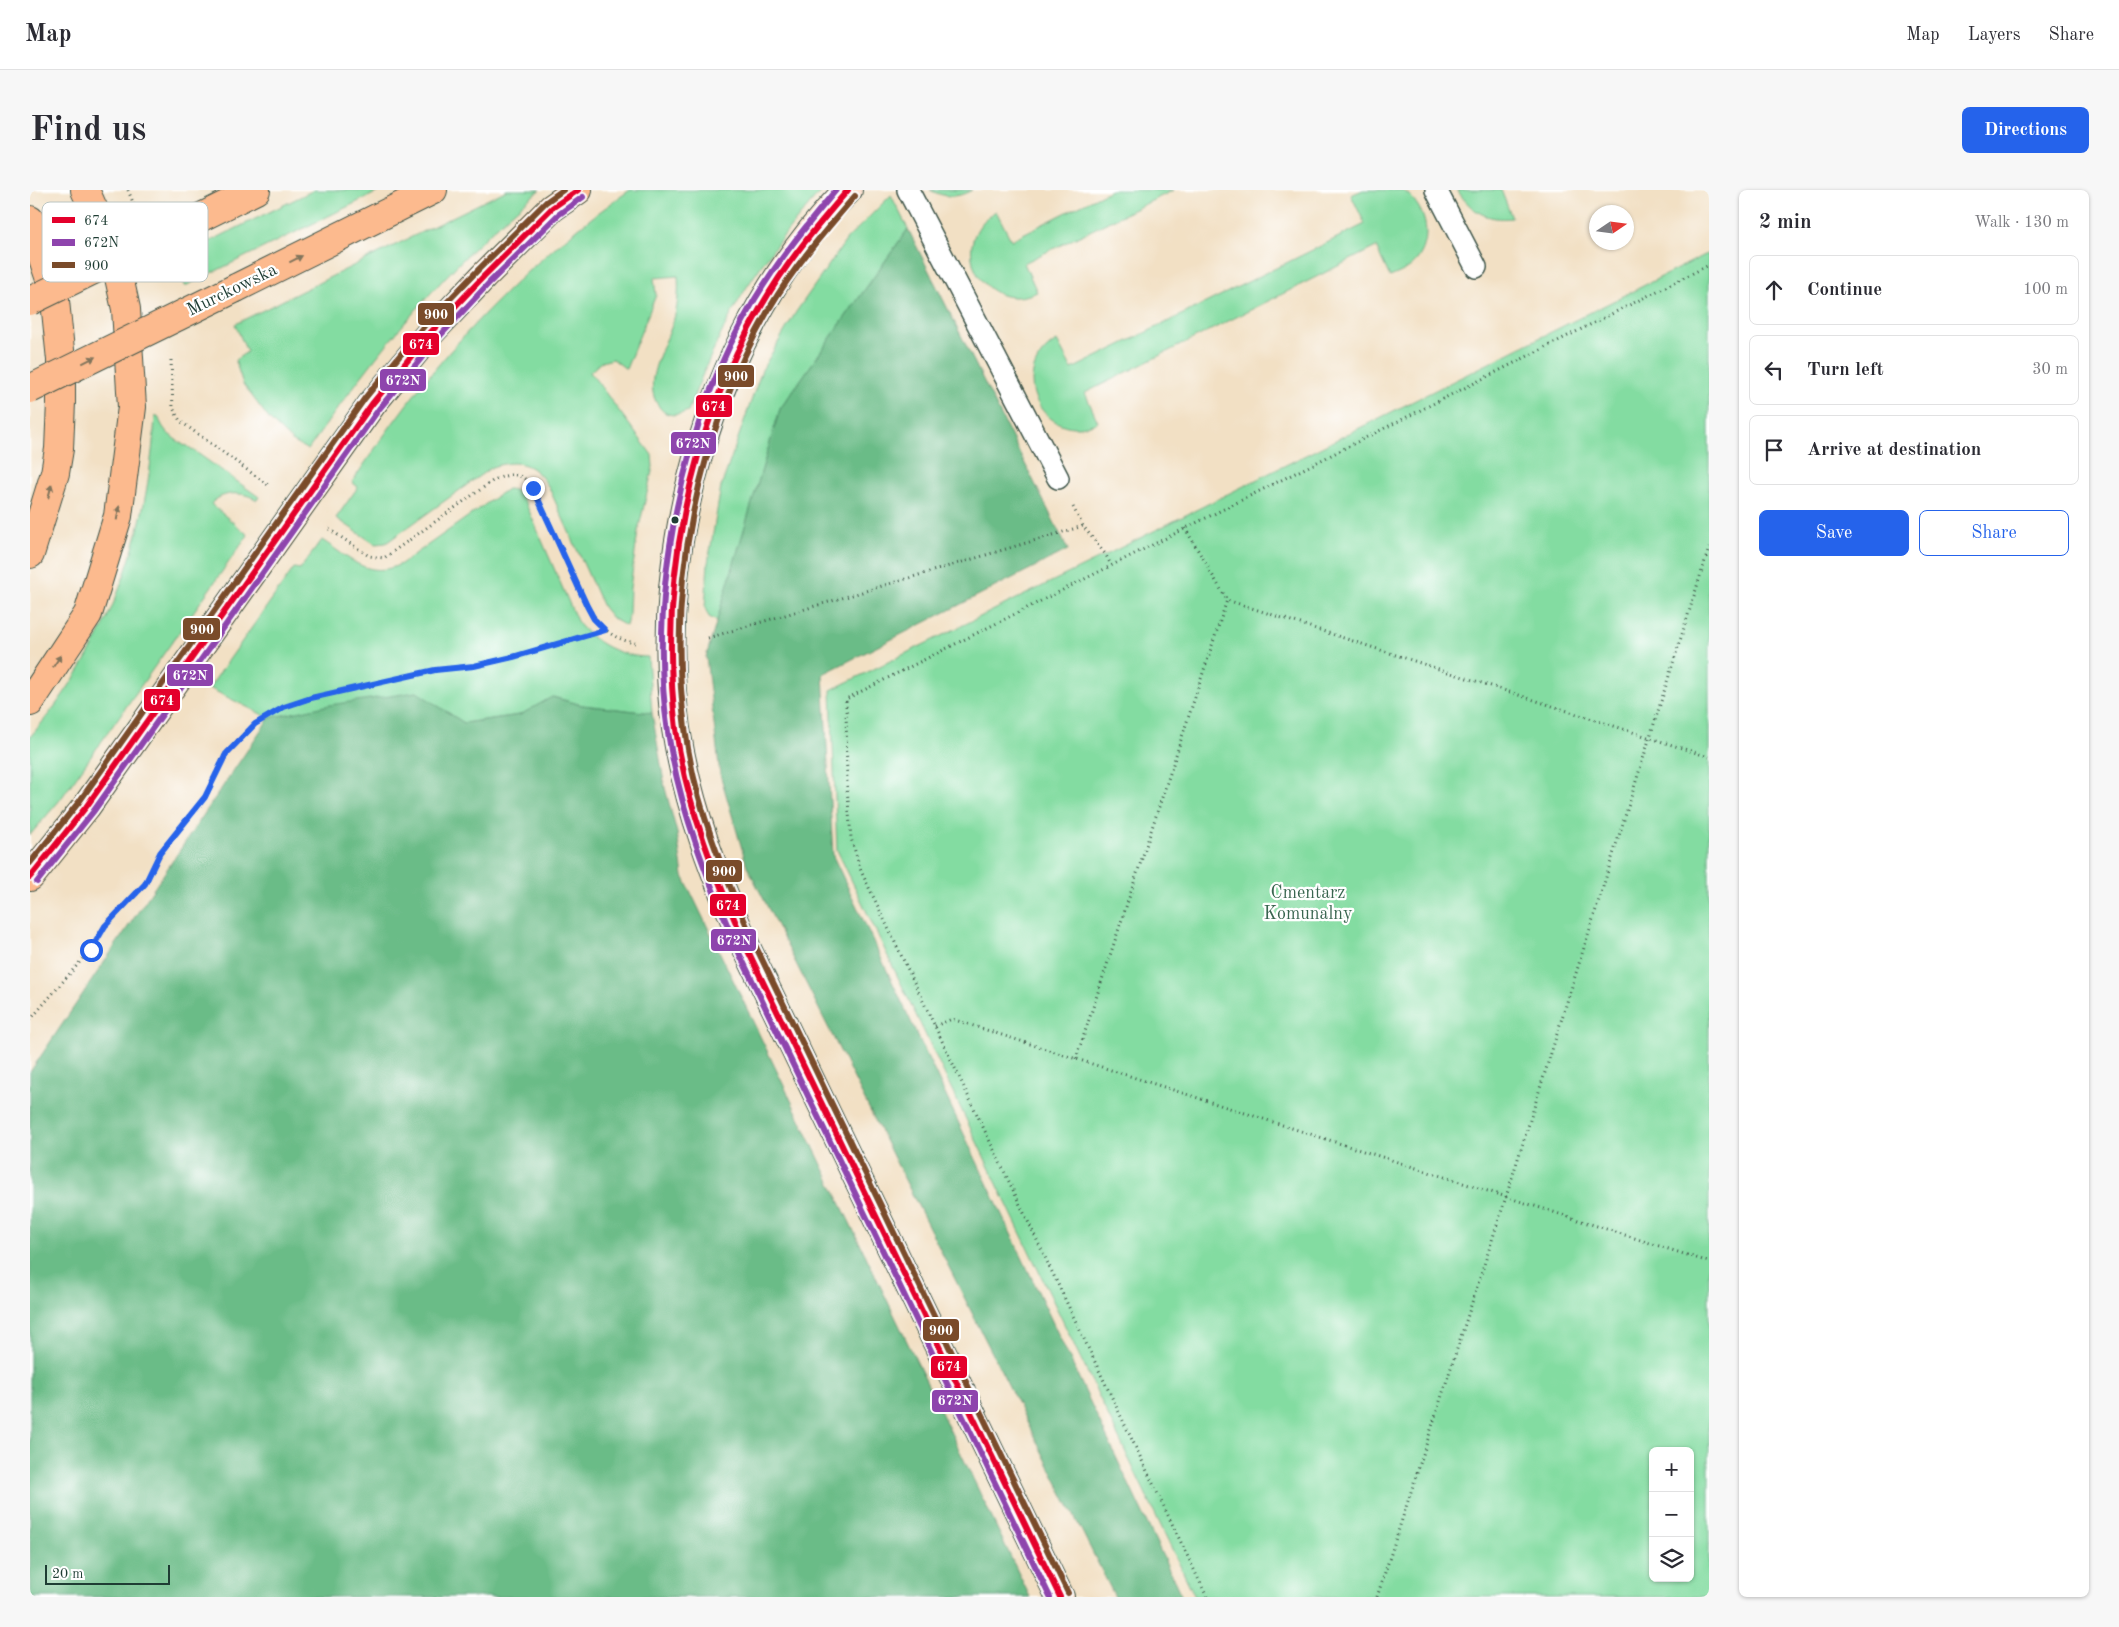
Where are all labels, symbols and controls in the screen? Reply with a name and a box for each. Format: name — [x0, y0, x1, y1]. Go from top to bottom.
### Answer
text: Map — [25, 23, 72, 47]
text: Map — [1906, 26, 1940, 44]
text: Layers — [1968, 26, 2020, 44]
text: Share — [2048, 26, 2094, 44]
button: Directions — [1962, 107, 2089, 153]
text: Find us — [30, 113, 146, 148]
legend — [42, 202, 208, 282]
north arrow — [1589, 205, 1634, 250]
text: 2 min — [1759, 212, 1812, 233]
text: 674 — [84, 214, 108, 228]
text: Walk · 130 m — [1974, 215, 2069, 231]
text: 672N — [84, 236, 119, 250]
one-way arrow — [288, 255, 303, 263]
text: 900 — [84, 259, 108, 273]
street label: Murckowska — [184, 260, 280, 320]
icon: ahead — [1760, 276, 1788, 304]
text: Continue — [1807, 281, 1882, 300]
text: 100 m — [2023, 282, 2068, 298]
line badge: 900 — [417, 302, 455, 326]
text: 900 — [424, 308, 448, 322]
line badge: 674 — [402, 332, 440, 356]
text: 674 — [409, 338, 433, 352]
one-way arrow — [82, 356, 97, 364]
icon: left — [1760, 356, 1788, 384]
text: Turn left — [1807, 361, 1884, 380]
text: 30 m — [2032, 362, 2068, 378]
line badge: 900 — [717, 364, 755, 388]
line badge: 672N — [379, 368, 427, 392]
text: 900 — [724, 370, 748, 384]
text: 672N — [385, 374, 421, 388]
line badge: 674 — [695, 394, 733, 418]
text: 674 — [702, 400, 726, 414]
line badge: 672N — [670, 431, 717, 455]
icon: arrive — [1760, 436, 1788, 464]
text: 672N — [675, 437, 711, 451]
text: Arrive at destination — [1807, 441, 1981, 460]
route end — [522, 477, 545, 500]
one-way arrow — [46, 483, 54, 498]
one-way arrow — [115, 504, 123, 520]
button: Save — [1759, 510, 1909, 556]
button: Share — [1919, 510, 2069, 556]
unlabelled marker — [670, 515, 680, 525]
line badge: 900 — [182, 617, 221, 641]
text: 900 — [190, 623, 214, 637]
one-way arrow — [52, 655, 62, 668]
line badge: 672N — [166, 663, 214, 687]
text: 672N — [172, 669, 208, 683]
line badge: 674 — [143, 688, 181, 712]
text: 674 — [150, 694, 174, 708]
line badge: 900 — [705, 859, 743, 883]
text: 900 — [712, 865, 736, 879]
park label: Cmentarz Komunalny — [1263, 884, 1353, 923]
line badge: 674 — [709, 893, 747, 917]
text: 674 — [716, 899, 740, 913]
line badge: 672N — [710, 928, 757, 952]
text: 672N — [716, 934, 752, 948]
route start — [80, 939, 103, 962]
line badge: 900 — [922, 1318, 960, 1342]
text: 900 — [929, 1324, 953, 1338]
line badge: 674 — [930, 1355, 968, 1379]
text: 674 — [937, 1360, 961, 1374]
line badge: 672N — [931, 1389, 979, 1413]
text: 672N — [937, 1394, 973, 1408]
map controls — [1649, 1447, 1694, 1582]
button: + — [1649, 1447, 1694, 1492]
button: − — [1649, 1492, 1694, 1537]
button: layers — [1649, 1537, 1694, 1582]
scale bar — [45, 1562, 170, 1585]
text: 20 m — [52, 1567, 83, 1581]

